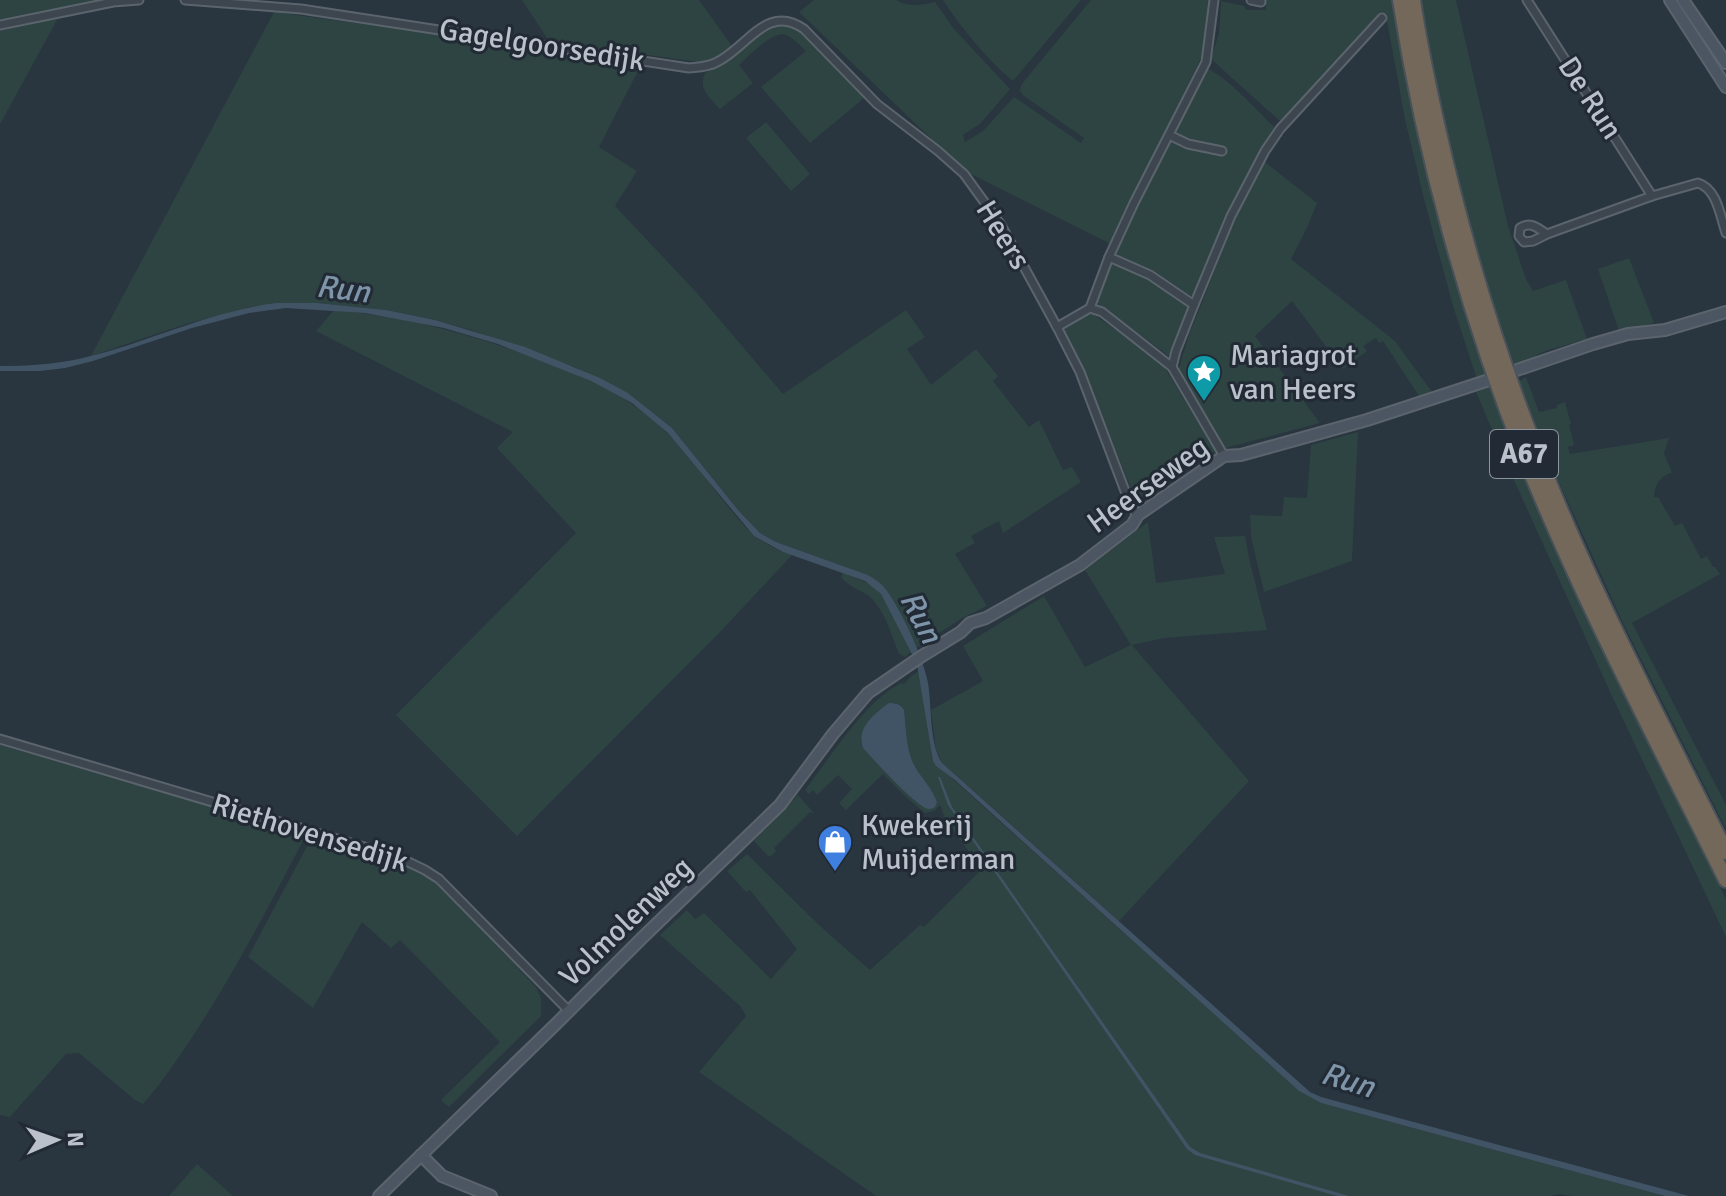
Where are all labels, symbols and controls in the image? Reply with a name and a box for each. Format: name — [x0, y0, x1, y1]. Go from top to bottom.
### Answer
street label: Gagelgoorsedijk — [437, 11, 647, 79]
street label: De Run — [1550, 50, 1630, 146]
street label: Heers — [968, 194, 1038, 276]
water label: Run — [314, 266, 373, 312]
place label: Mariagrot van Heers — [1230, 337, 1356, 408]
place icon: Mariagrot van Heers — [1185, 353, 1223, 403]
street label: Heerseweg — [1080, 429, 1216, 541]
road number: A67 — [1490, 430, 1558, 478]
water label: Run — [891, 584, 951, 651]
street label: Riethovensedijk — [207, 786, 413, 880]
place label: Kwekerij Muijderman — [861, 807, 1015, 878]
shop icon: Kwekerij Muijderman — [816, 823, 854, 873]
street label: Volmolenweg — [552, 849, 700, 995]
water label: Run — [1317, 1054, 1381, 1107]
north arrow — [16, 1100, 96, 1180]
text: N — [62, 1131, 89, 1147]

